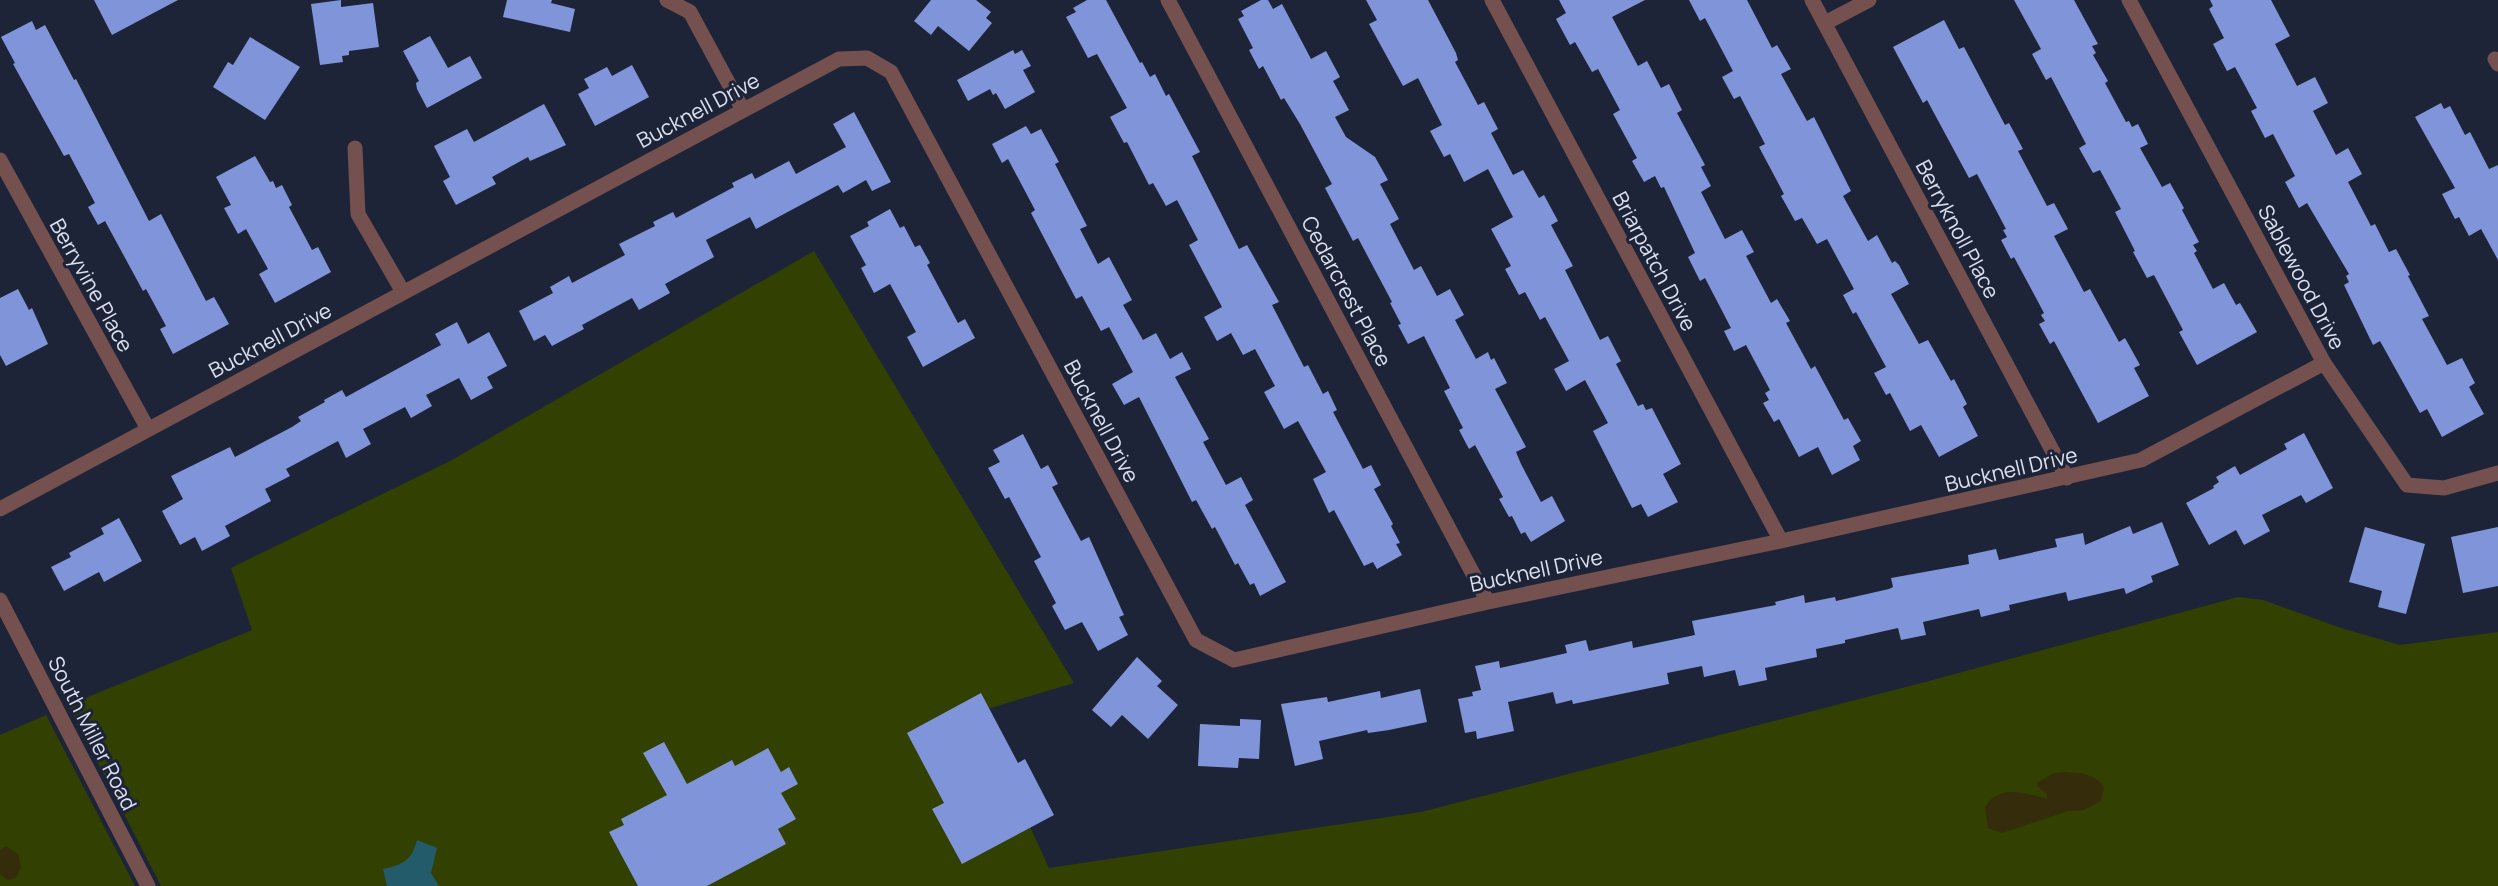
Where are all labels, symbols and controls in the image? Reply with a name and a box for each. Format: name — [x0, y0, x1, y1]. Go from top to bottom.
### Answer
street label: Bucknell Drive — [632, 66, 764, 154]
street label: Berryknoll Place — [1910, 155, 2006, 303]
street label: Briarpatch Drive — [1606, 186, 1704, 336]
street label: Sablewood Drive — [2252, 200, 2352, 354]
street label: Cedarcrest Place — [1296, 211, 1398, 371]
street label: Berryvine Place — [44, 213, 140, 357]
street label: Bucknell Drive — [204, 296, 336, 384]
street label: Bucknell Drive — [1058, 355, 1146, 487]
street label: Bucknell Drive — [1942, 440, 2080, 498]
street label: Bucknell Drive — [1467, 542, 1605, 598]
street label: South Miller Road — [42, 651, 144, 815]

